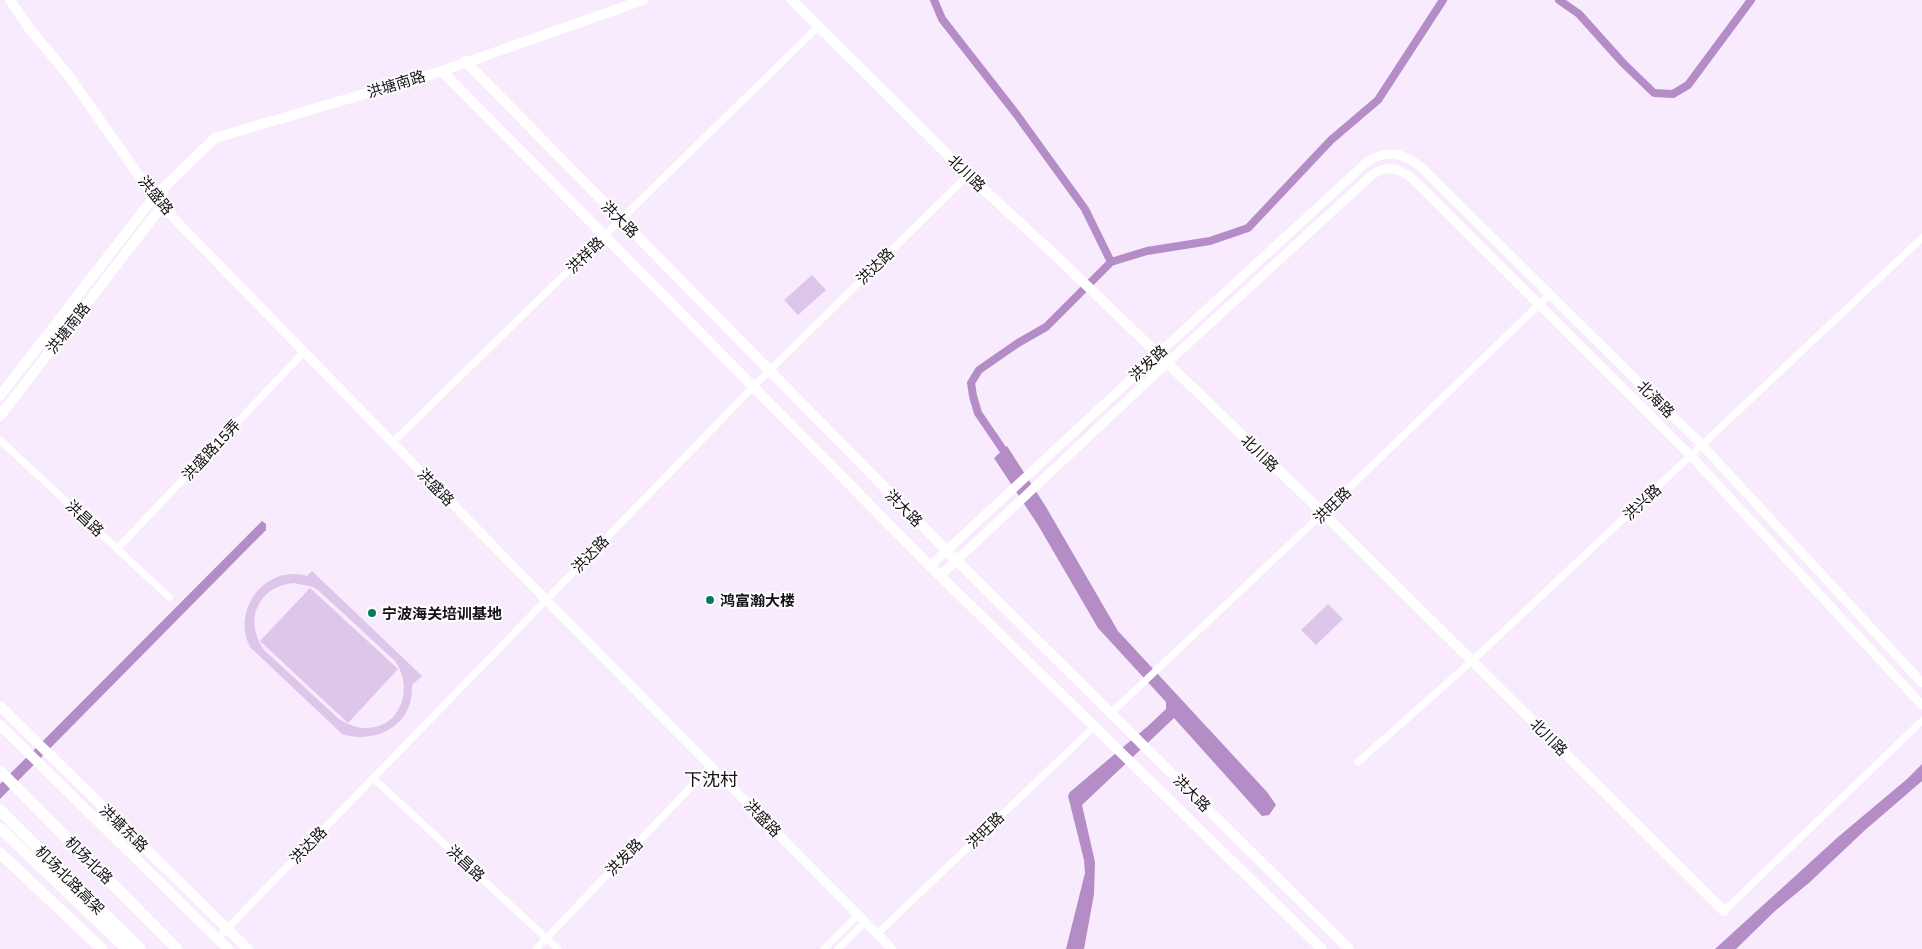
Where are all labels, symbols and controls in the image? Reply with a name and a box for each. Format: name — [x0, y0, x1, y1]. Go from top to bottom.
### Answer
street label: 洪塘南路 — [365, 67, 427, 101]
street label: 北川路 — [945, 151, 989, 195]
street label: 洪盛路 — [135, 172, 177, 218]
street label: 洪大路 — [598, 197, 642, 241]
street label: 洪祥路 — [563, 233, 607, 277]
street label: 洪达路 — [853, 244, 897, 288]
street label: 洪塘南路 — [43, 299, 93, 357]
street label: 洪发路 — [1126, 341, 1170, 385]
street label: 北海路 — [1634, 377, 1678, 421]
street label: 洪盛路15弄 — [179, 416, 243, 484]
street label: 北川路 — [1238, 431, 1282, 475]
street label: 洪盛路 — [414, 465, 458, 509]
street label: 洪兴路 — [1620, 480, 1664, 524]
street label: 洪旺路 — [1310, 483, 1354, 527]
street label: 洪大路 — [882, 486, 926, 530]
street label: 洪昌路 — [63, 496, 107, 540]
street label: 洪达路 — [568, 532, 612, 576]
place label: 鸿富瀚大楼 — [720, 592, 795, 609]
marker: 鸿富瀚大楼 — [704, 594, 716, 606]
place label: 宁波海关培训基地 — [382, 605, 502, 622]
marker: 宁波海关培训基地 — [366, 607, 378, 619]
street label: 北川路 — [1527, 715, 1571, 759]
district label: 下沈村 — [684, 770, 738, 790]
street label: 洪大路 — [1170, 771, 1214, 815]
street label: 洪盛路 — [741, 796, 785, 840]
street label: 洪塘东路 — [97, 801, 151, 855]
street label: 洪旺路 — [963, 808, 1007, 852]
street label: 洪达路 — [286, 823, 330, 867]
street label: 机场北路 — [62, 833, 116, 887]
street label: 洪发路 — [602, 835, 646, 879]
street label: 洪昌路 — [444, 841, 488, 885]
street label: 机场北路高架 — [32, 842, 108, 918]

